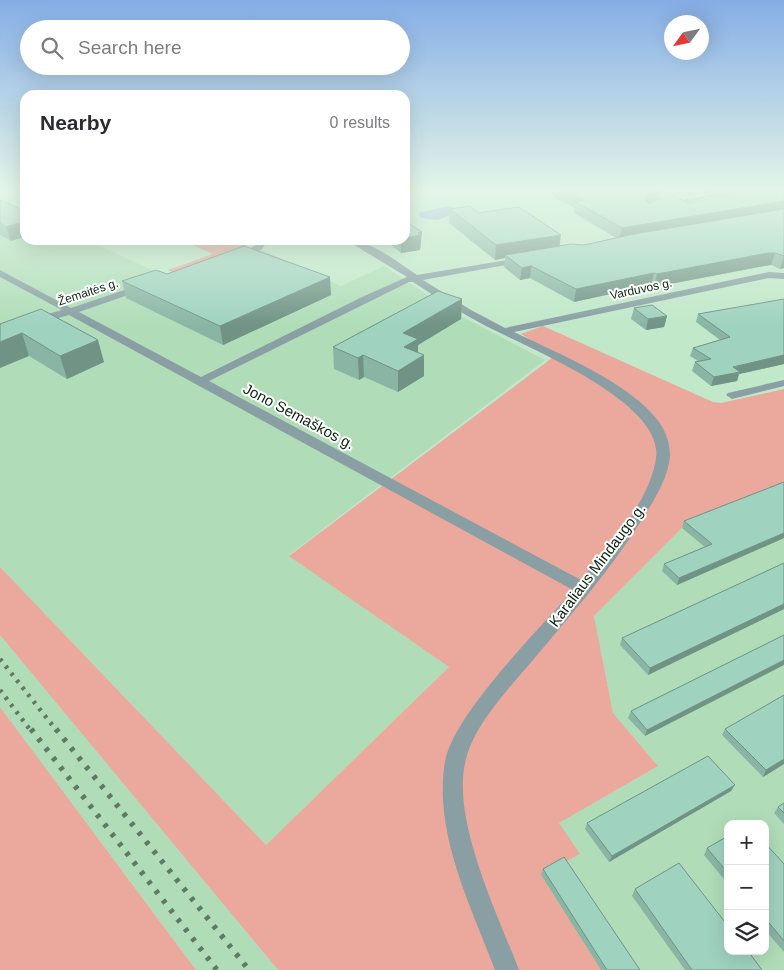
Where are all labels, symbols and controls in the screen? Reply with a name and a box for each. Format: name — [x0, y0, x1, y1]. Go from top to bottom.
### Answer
north arrow — [664, 15, 709, 60]
search box — [20, 20, 410, 75]
icon: search — [38, 34, 66, 62]
text: Search here — [78, 37, 182, 58]
text: Nearby — [40, 111, 111, 134]
text: 0 results — [330, 114, 390, 131]
street label: Žemaitės g. — [56, 275, 120, 308]
street label: Varduvos g. — [609, 276, 673, 302]
street label: Jono Semaškos g. — [241, 380, 357, 452]
street label: Karaliaus Mindaugo g. — [545, 500, 649, 630]
map controls — [724, 820, 769, 955]
button: + — [724, 820, 769, 865]
button: − — [724, 865, 769, 910]
button: layers — [724, 910, 769, 955]

